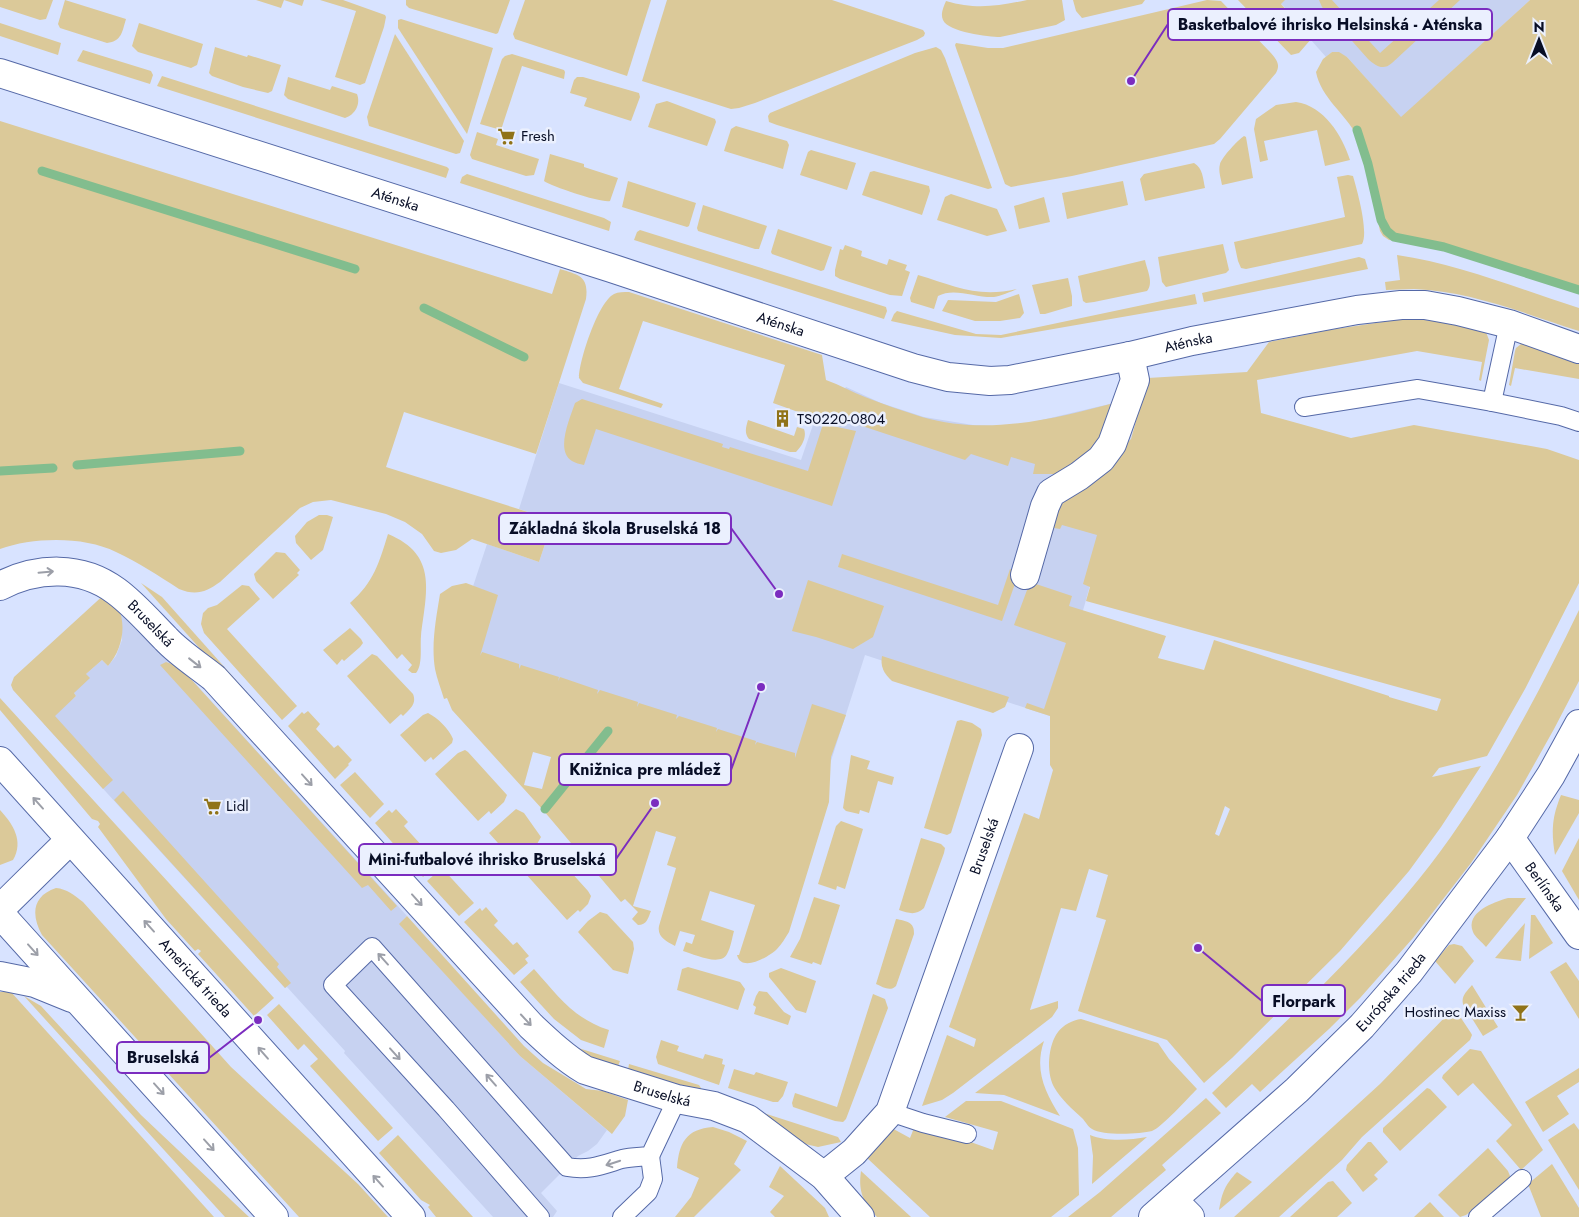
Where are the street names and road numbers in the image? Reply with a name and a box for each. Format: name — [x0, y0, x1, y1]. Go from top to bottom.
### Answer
street label: Aténska — [369, 181, 422, 217]
street label: Aténska — [754, 306, 807, 342]
street label: Aténska — [1162, 326, 1214, 358]
street label: Bruselská — [123, 595, 179, 652]
street label: Bruselská — [964, 815, 1004, 878]
street label: Berlínska — [1519, 858, 1570, 916]
street label: Americká trieda — [154, 933, 237, 1022]
street label: Európska trieda — [1351, 947, 1431, 1037]
street label: Bruselská — [631, 1075, 692, 1112]

